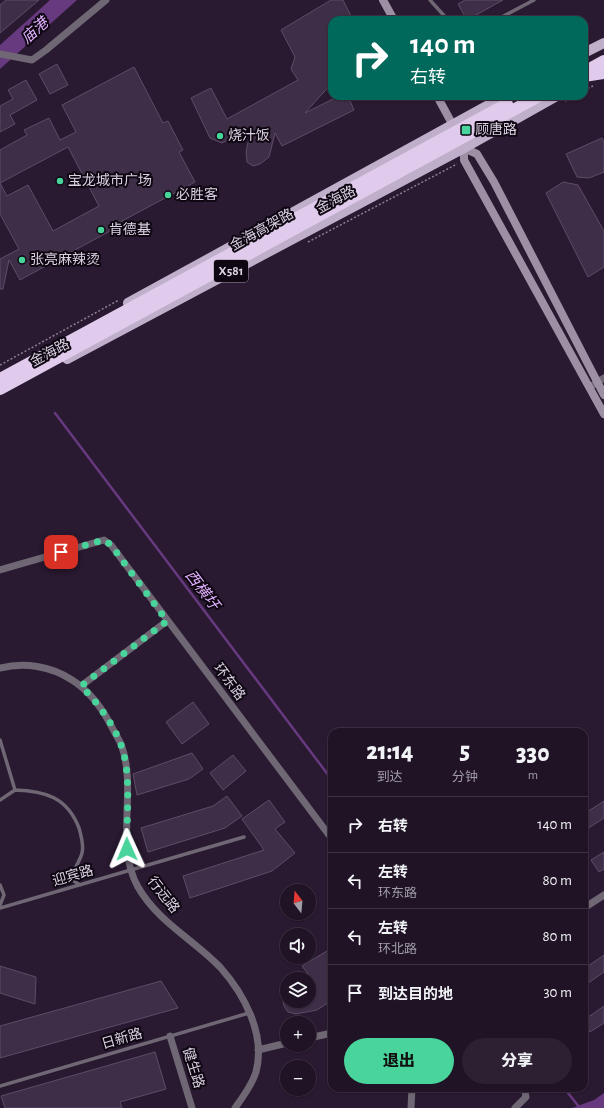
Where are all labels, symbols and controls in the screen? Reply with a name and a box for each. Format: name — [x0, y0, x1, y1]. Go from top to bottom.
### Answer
water label: 庙港 — [18, 13, 53, 47]
text: 140 m — [410, 31, 476, 59]
icon: right — [344, 32, 396, 84]
text: 右转 — [410, 69, 446, 87]
place label: 顾唐路 — [475, 122, 517, 137]
marker: 顾唐路 — [460, 124, 472, 136]
place label: 烧汁饭 — [228, 127, 270, 143]
marker: 烧汁饭 — [215, 131, 225, 141]
place label: 宝龙城市广场 — [68, 172, 152, 188]
marker: 宝龙城市广场 — [55, 176, 65, 186]
street label: 金海路 — [314, 183, 358, 216]
place label: 必胜客 — [176, 186, 218, 202]
marker: 必胜客 — [163, 190, 173, 200]
street label: 金海高架路 — [228, 206, 296, 253]
place label: 肯德基 — [109, 221, 151, 237]
marker: 肯德基 — [96, 225, 106, 235]
place label: 张亮麻辣烫 — [30, 251, 100, 267]
marker: 张亮麻辣烫 — [17, 255, 27, 265]
road number: X581 — [214, 260, 248, 282]
street label: 金海路 — [28, 336, 72, 369]
pin — [44, 535, 78, 569]
icon: arrive — [50, 541, 72, 563]
water label: 西横圩 — [182, 567, 224, 614]
street label: 环东路 — [211, 660, 248, 703]
text: 21:14 — [366, 740, 413, 764]
text: 5 — [459, 740, 470, 764]
text: 330 — [516, 742, 550, 766]
text: m — [528, 769, 538, 782]
text: 到达 — [377, 771, 403, 784]
text: 分钟 — [452, 771, 478, 784]
icon: right — [344, 814, 366, 836]
text: 140 m — [537, 817, 572, 832]
text: 右转 — [378, 819, 408, 834]
position arrow — [106, 828, 148, 870]
street label: 迎宾路 — [51, 863, 95, 889]
text: 左转 — [378, 865, 408, 880]
icon: left — [344, 870, 366, 892]
text: 80 m — [542, 873, 572, 888]
street label: 行远路 — [145, 874, 182, 916]
north arrow — [280, 884, 316, 920]
map controls — [280, 884, 316, 1096]
text: 环东路 — [378, 887, 417, 900]
text: 左转 — [378, 921, 408, 936]
icon: left — [344, 926, 366, 948]
button: sound — [280, 928, 316, 964]
text: 80 m — [542, 929, 572, 944]
text: 环北路 — [378, 943, 417, 956]
button: layers — [280, 972, 316, 1008]
icon: arrive — [344, 982, 366, 1004]
text: 30 m — [543, 985, 572, 1000]
text: 到达目的地 — [378, 987, 453, 1002]
button: + — [280, 1016, 316, 1052]
street label: 日新路 — [100, 1026, 144, 1052]
button: 退出 — [344, 1038, 454, 1084]
button: 分享 — [462, 1038, 572, 1084]
street label: 健生路 — [180, 1045, 208, 1090]
button: − — [280, 1060, 316, 1096]

